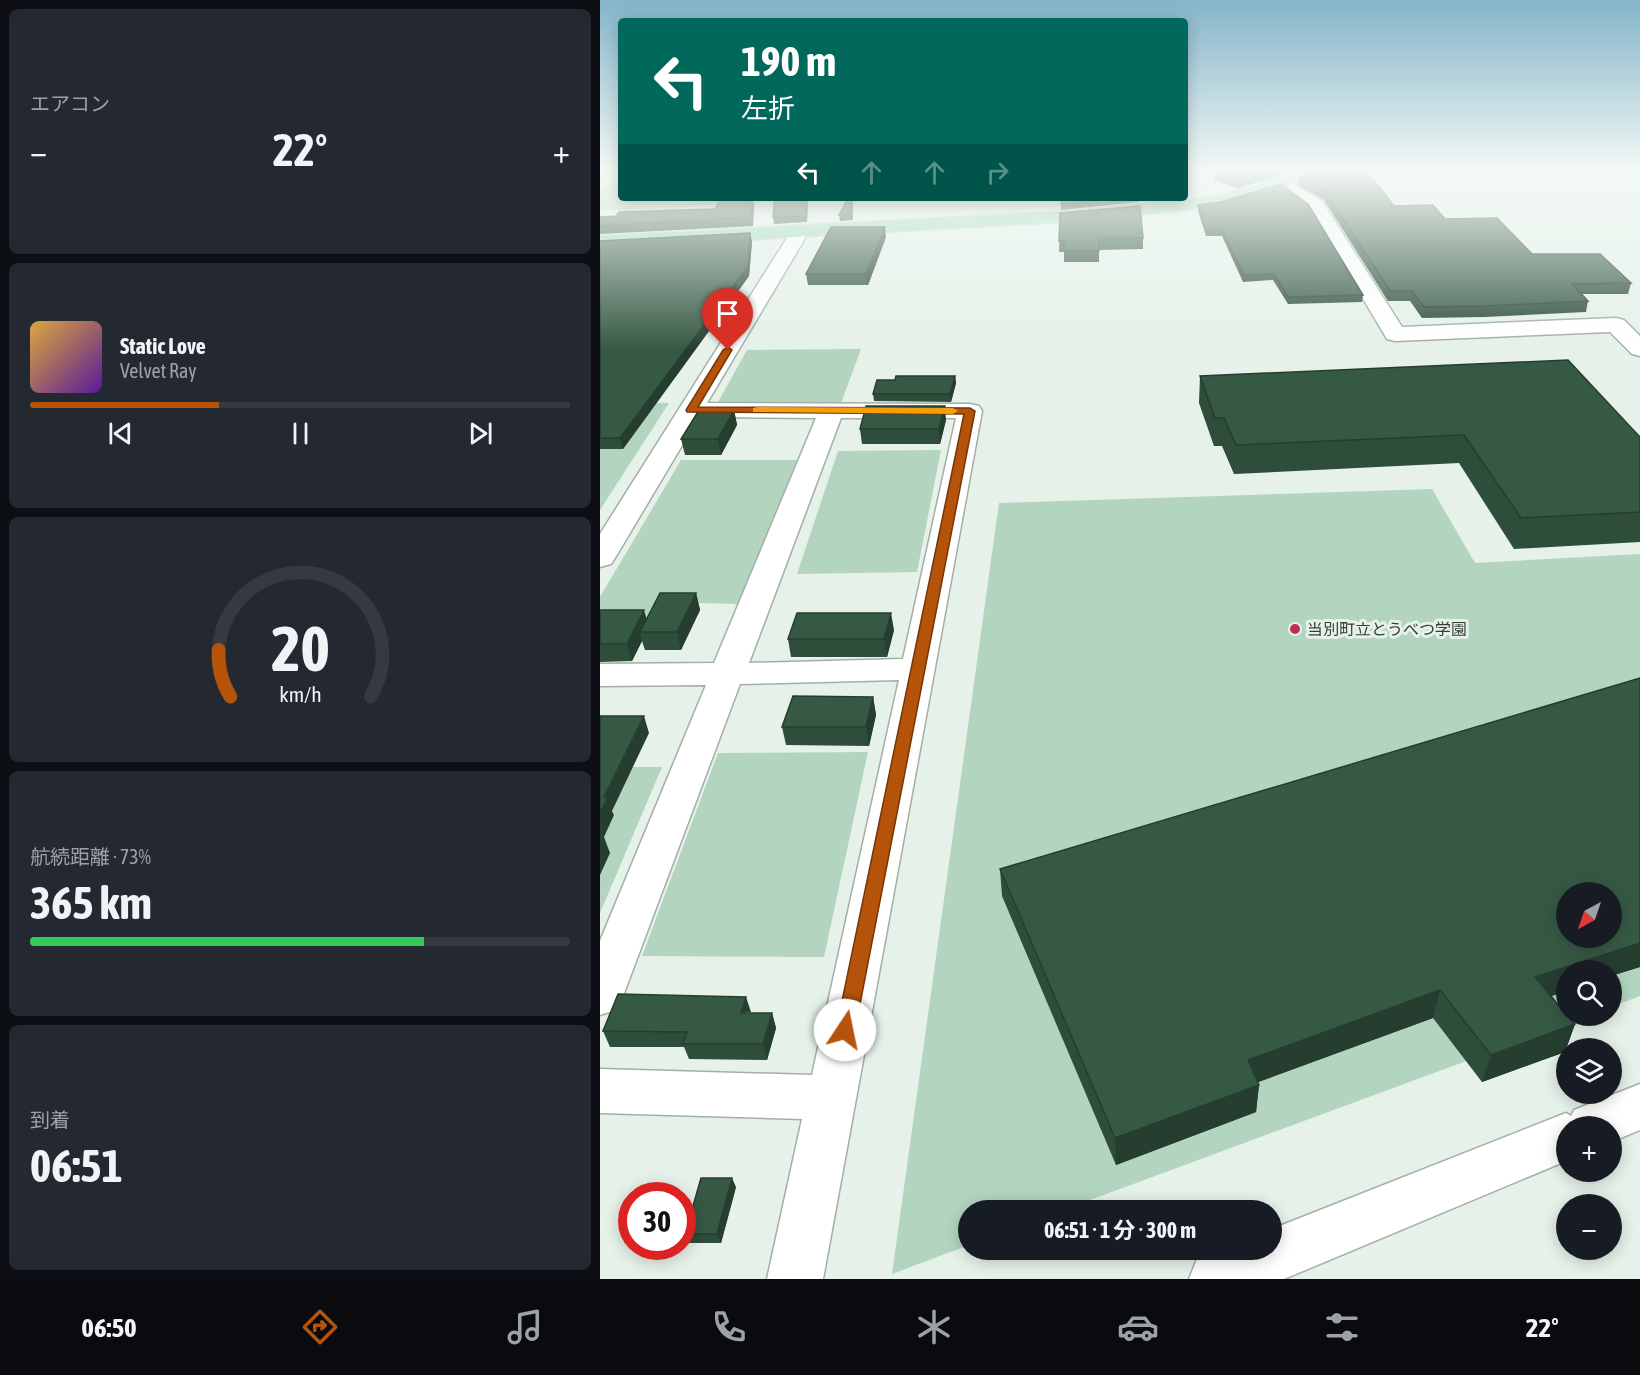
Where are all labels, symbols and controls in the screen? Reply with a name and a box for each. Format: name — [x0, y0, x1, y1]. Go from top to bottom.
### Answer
text: 190 m — [741, 37, 836, 85]
icon: left — [642, 42, 720, 120]
text: エアコン — [30, 92, 110, 115]
text: 左折 — [741, 93, 795, 124]
text: 22° — [273, 124, 327, 176]
text: − — [30, 132, 47, 170]
text: + — [553, 132, 570, 170]
icon: left — [792, 156, 825, 189]
icon: ahead — [855, 156, 888, 189]
icon: ahead — [918, 156, 951, 189]
icon: right — [981, 156, 1014, 189]
pin — [702, 288, 753, 350]
icon: arrive — [711, 297, 744, 330]
text: Static Love — [120, 333, 206, 359]
text: Velvet Ray — [120, 359, 197, 382]
icon: previous — [104, 417, 137, 450]
icon: pause — [284, 417, 317, 450]
icon: next — [464, 417, 497, 450]
text: 20 — [271, 613, 329, 684]
place label: 当別町立とうべつ学園 — [1307, 620, 1467, 638]
marker: 当別町立とうべつ学園 — [1288, 622, 1302, 636]
text: km/h — [279, 682, 321, 707]
text: 航続距離 · 73% — [30, 845, 151, 868]
text: 365 km — [30, 877, 152, 929]
north arrow — [1556, 882, 1622, 948]
map controls — [1556, 882, 1622, 1260]
button: search — [1556, 960, 1622, 1026]
position arrow — [813, 998, 877, 1062]
button: layers — [1556, 1038, 1622, 1104]
text: 到着 — [30, 1108, 70, 1131]
button: + — [1556, 1116, 1622, 1182]
text: 06:51 — [30, 1140, 123, 1192]
speed limit sign: 30 — [618, 1182, 696, 1260]
button: − — [1556, 1194, 1622, 1260]
text: 06:51 · 1 分 · 300 m — [1044, 1217, 1196, 1243]
icon: directions — [299, 1306, 341, 1348]
icon: music — [504, 1306, 546, 1348]
icon: phone — [708, 1306, 750, 1348]
icon: climate — [913, 1306, 955, 1348]
icon: car — [1117, 1306, 1159, 1348]
icon: filters — [1321, 1306, 1363, 1348]
text: 06:50 — [81, 1312, 137, 1343]
text: 22° — [1526, 1312, 1559, 1343]

